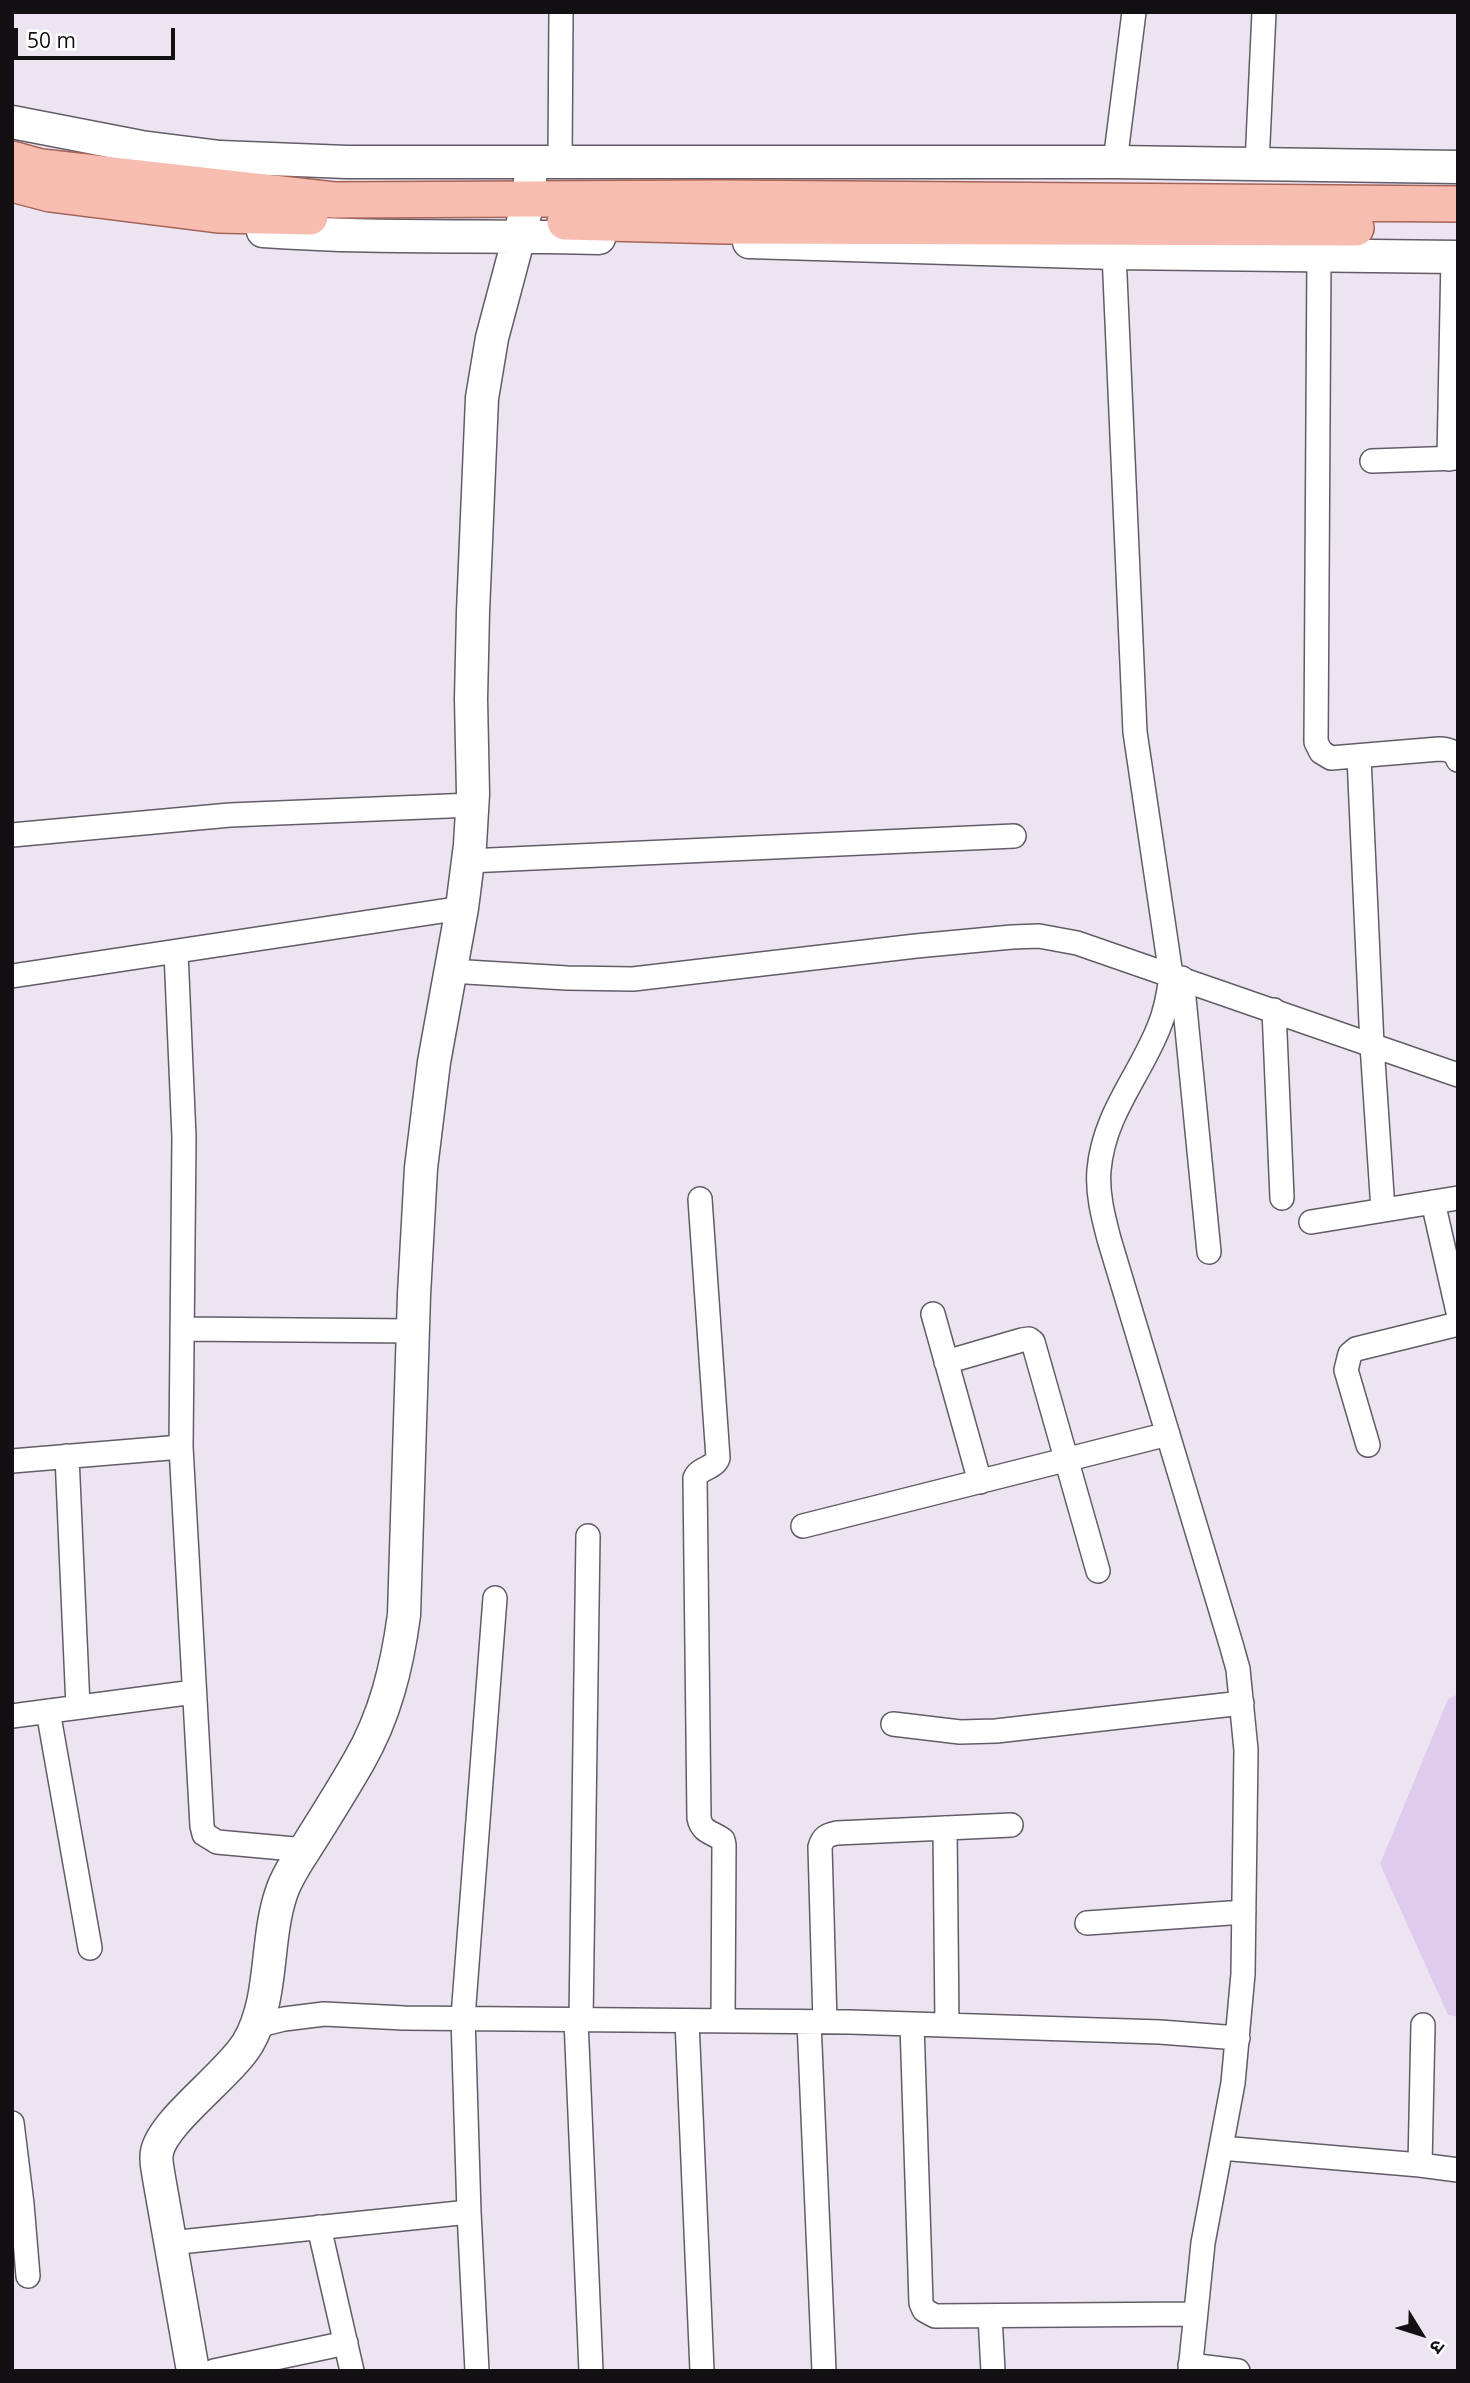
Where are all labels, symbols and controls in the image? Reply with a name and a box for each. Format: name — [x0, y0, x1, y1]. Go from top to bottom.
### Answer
scale bar — [18, 14, 178, 58]
text: 50 m — [27, 26, 76, 54]
north arrow — [1386, 2299, 1456, 2369]
text: उ — [1424, 2335, 1451, 2359]

